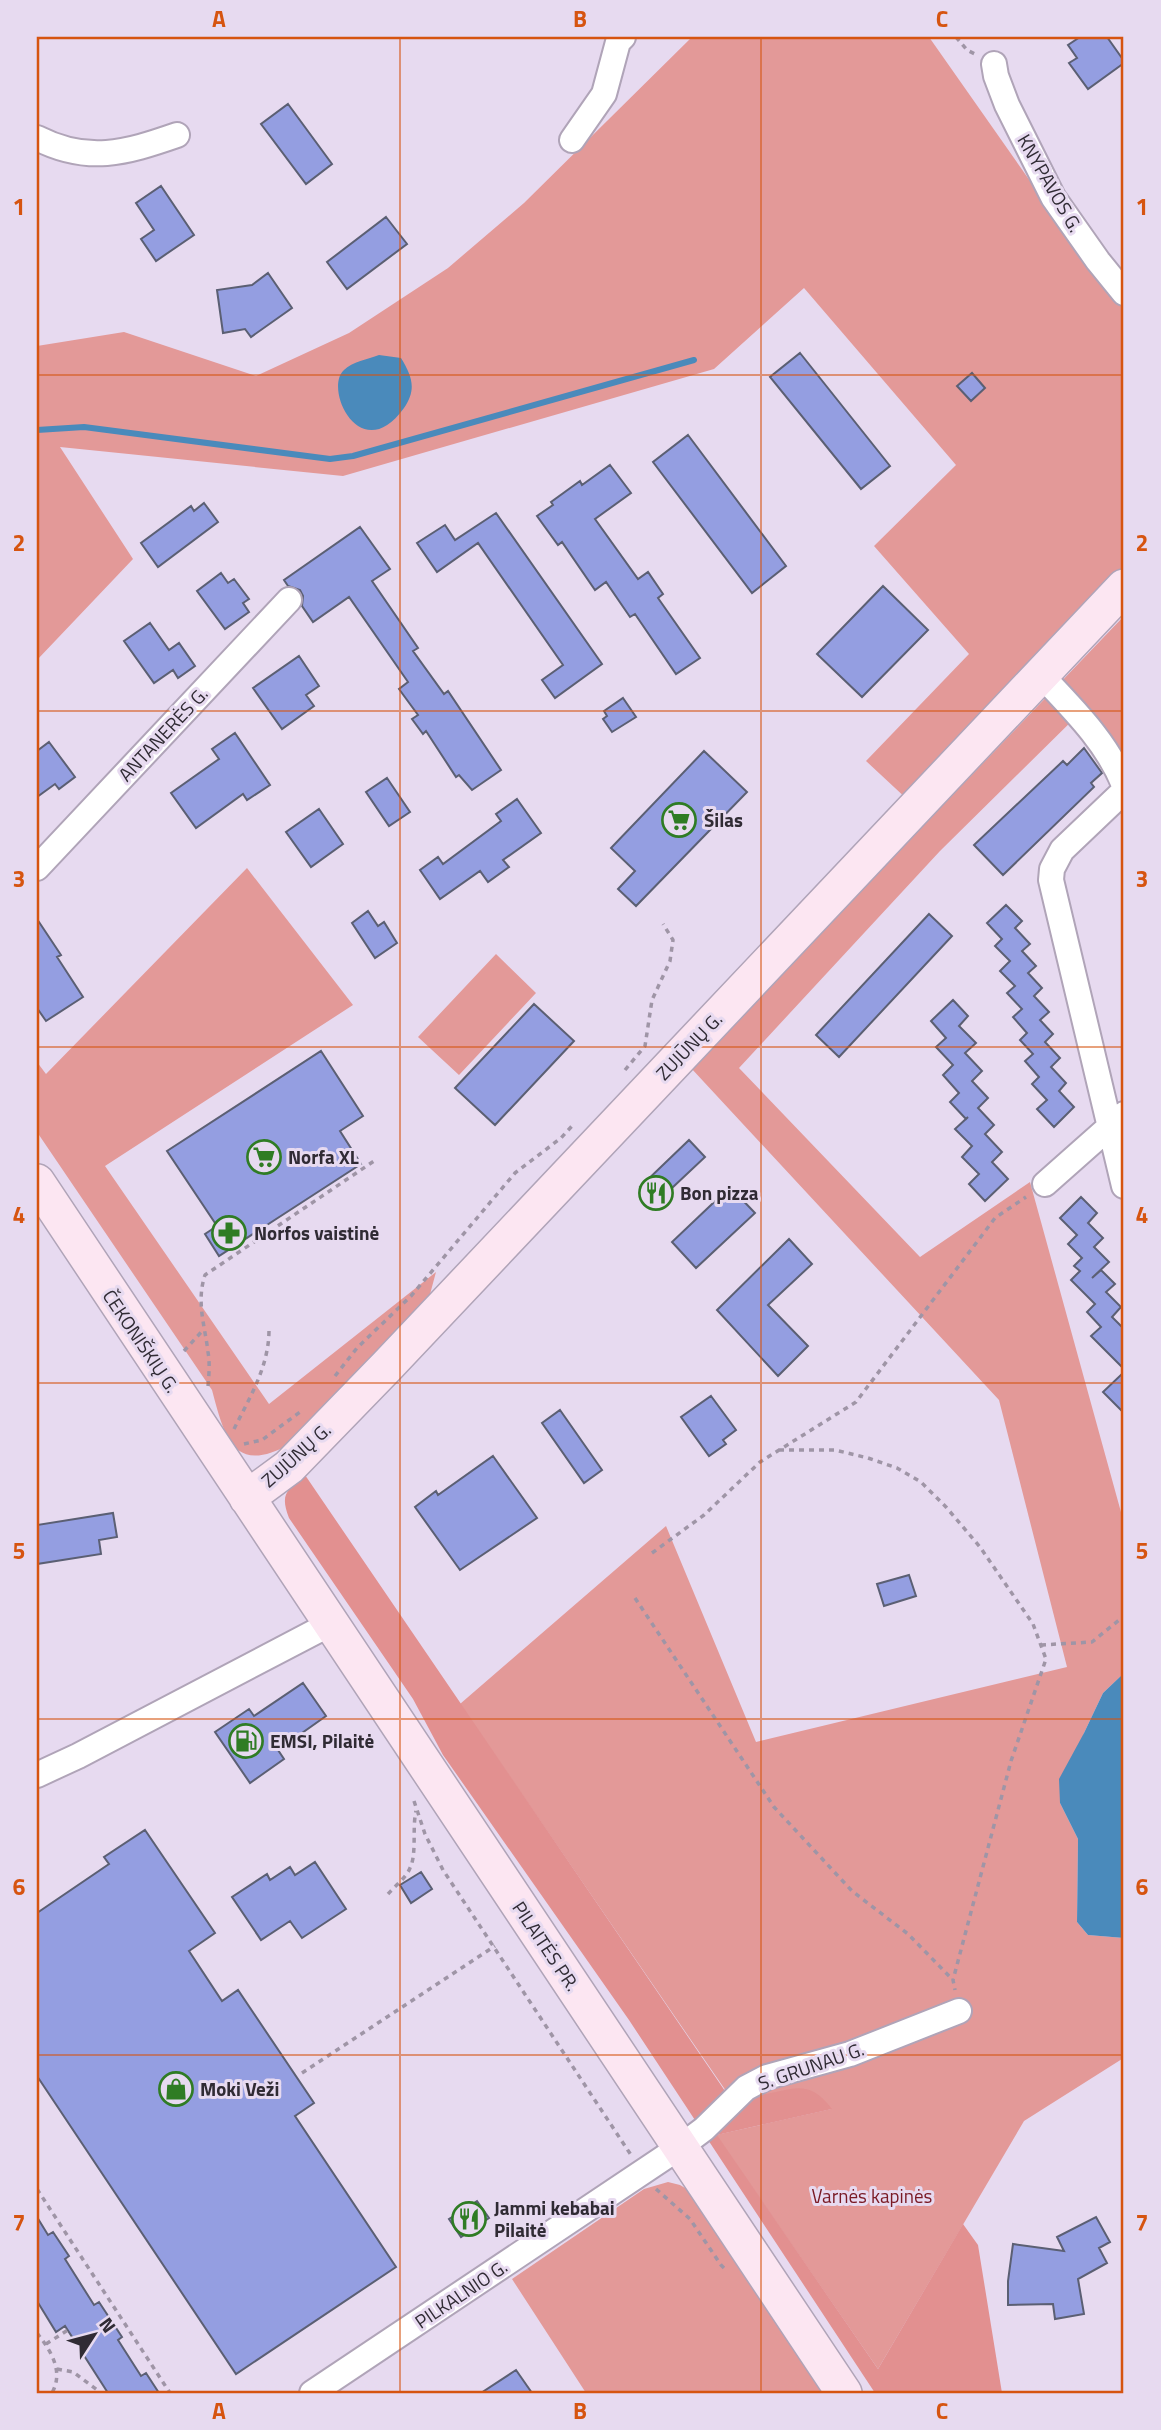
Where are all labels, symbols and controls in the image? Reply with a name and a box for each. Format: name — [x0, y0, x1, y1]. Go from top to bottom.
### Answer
text: A — [212, 1, 226, 36]
text: B — [573, 1, 587, 36]
text: C — [936, 1, 948, 36]
street label: KNYPAVOS G. — [1011, 128, 1090, 237]
text: 1 — [13, 189, 25, 224]
text: 1 — [1136, 189, 1148, 224]
text: 2 — [13, 525, 25, 560]
text: 2 — [1136, 525, 1148, 560]
street label: ANTANERĖS G. — [111, 680, 214, 788]
supermarket icon: Šilas — [660, 801, 698, 839]
place label: Šilas — [704, 805, 743, 834]
text: 3 — [13, 861, 25, 896]
text: 3 — [1136, 861, 1148, 896]
street label: ZUJŪNŲ G. — [649, 1005, 729, 1086]
supermarket icon: Norfa XL — [245, 1138, 283, 1176]
place label: Norfa XL — [288, 1142, 359, 1171]
restaurant icon: Bon pizza — [637, 1174, 675, 1212]
place label: Bon pizza — [680, 1178, 759, 1207]
text: 4 — [13, 1197, 25, 1232]
text: 4 — [1136, 1197, 1148, 1232]
pharmacy icon: Norfos vaistinė — [210, 1214, 248, 1252]
place label: Norfos vaistinė — [254, 1218, 379, 1247]
street label: ČEKONIŠKIŲ G. — [96, 1283, 187, 1398]
street label: ZUJŪNŲ G. — [254, 1415, 337, 1494]
text: 5 — [13, 1533, 25, 1568]
text: 5 — [1136, 1533, 1148, 1568]
fuel station icon: EMSI, Pilaitė — [227, 1722, 265, 1760]
place label: EMSI, Pilaitė — [270, 1726, 375, 1755]
text: 6 — [13, 1869, 26, 1904]
text: 6 — [1136, 1869, 1149, 1904]
street label: PILAITĖS PR. — [506, 1895, 587, 1997]
street label: S. GRUNAU G. — [754, 2034, 868, 2097]
shop icon: Moki Veži — [157, 2070, 195, 2108]
place label: Moki Veži — [200, 2074, 279, 2103]
park label: Varnės kapinės — [812, 2181, 933, 2210]
place label: Jammi kebabai Pilaitė — [494, 2193, 615, 2244]
restaurant icon: Jammi kebabai Pilaitė — [450, 2200, 488, 2238]
text: 7 — [13, 2205, 25, 2240]
text: 7 — [1136, 2205, 1148, 2240]
street label: PILKALNIO G. — [409, 2252, 513, 2335]
north arrow — [60, 2300, 130, 2370]
text: N — [93, 2311, 124, 2339]
text: A — [212, 2393, 226, 2428]
text: B — [573, 2393, 587, 2428]
text: C — [936, 2393, 948, 2428]

